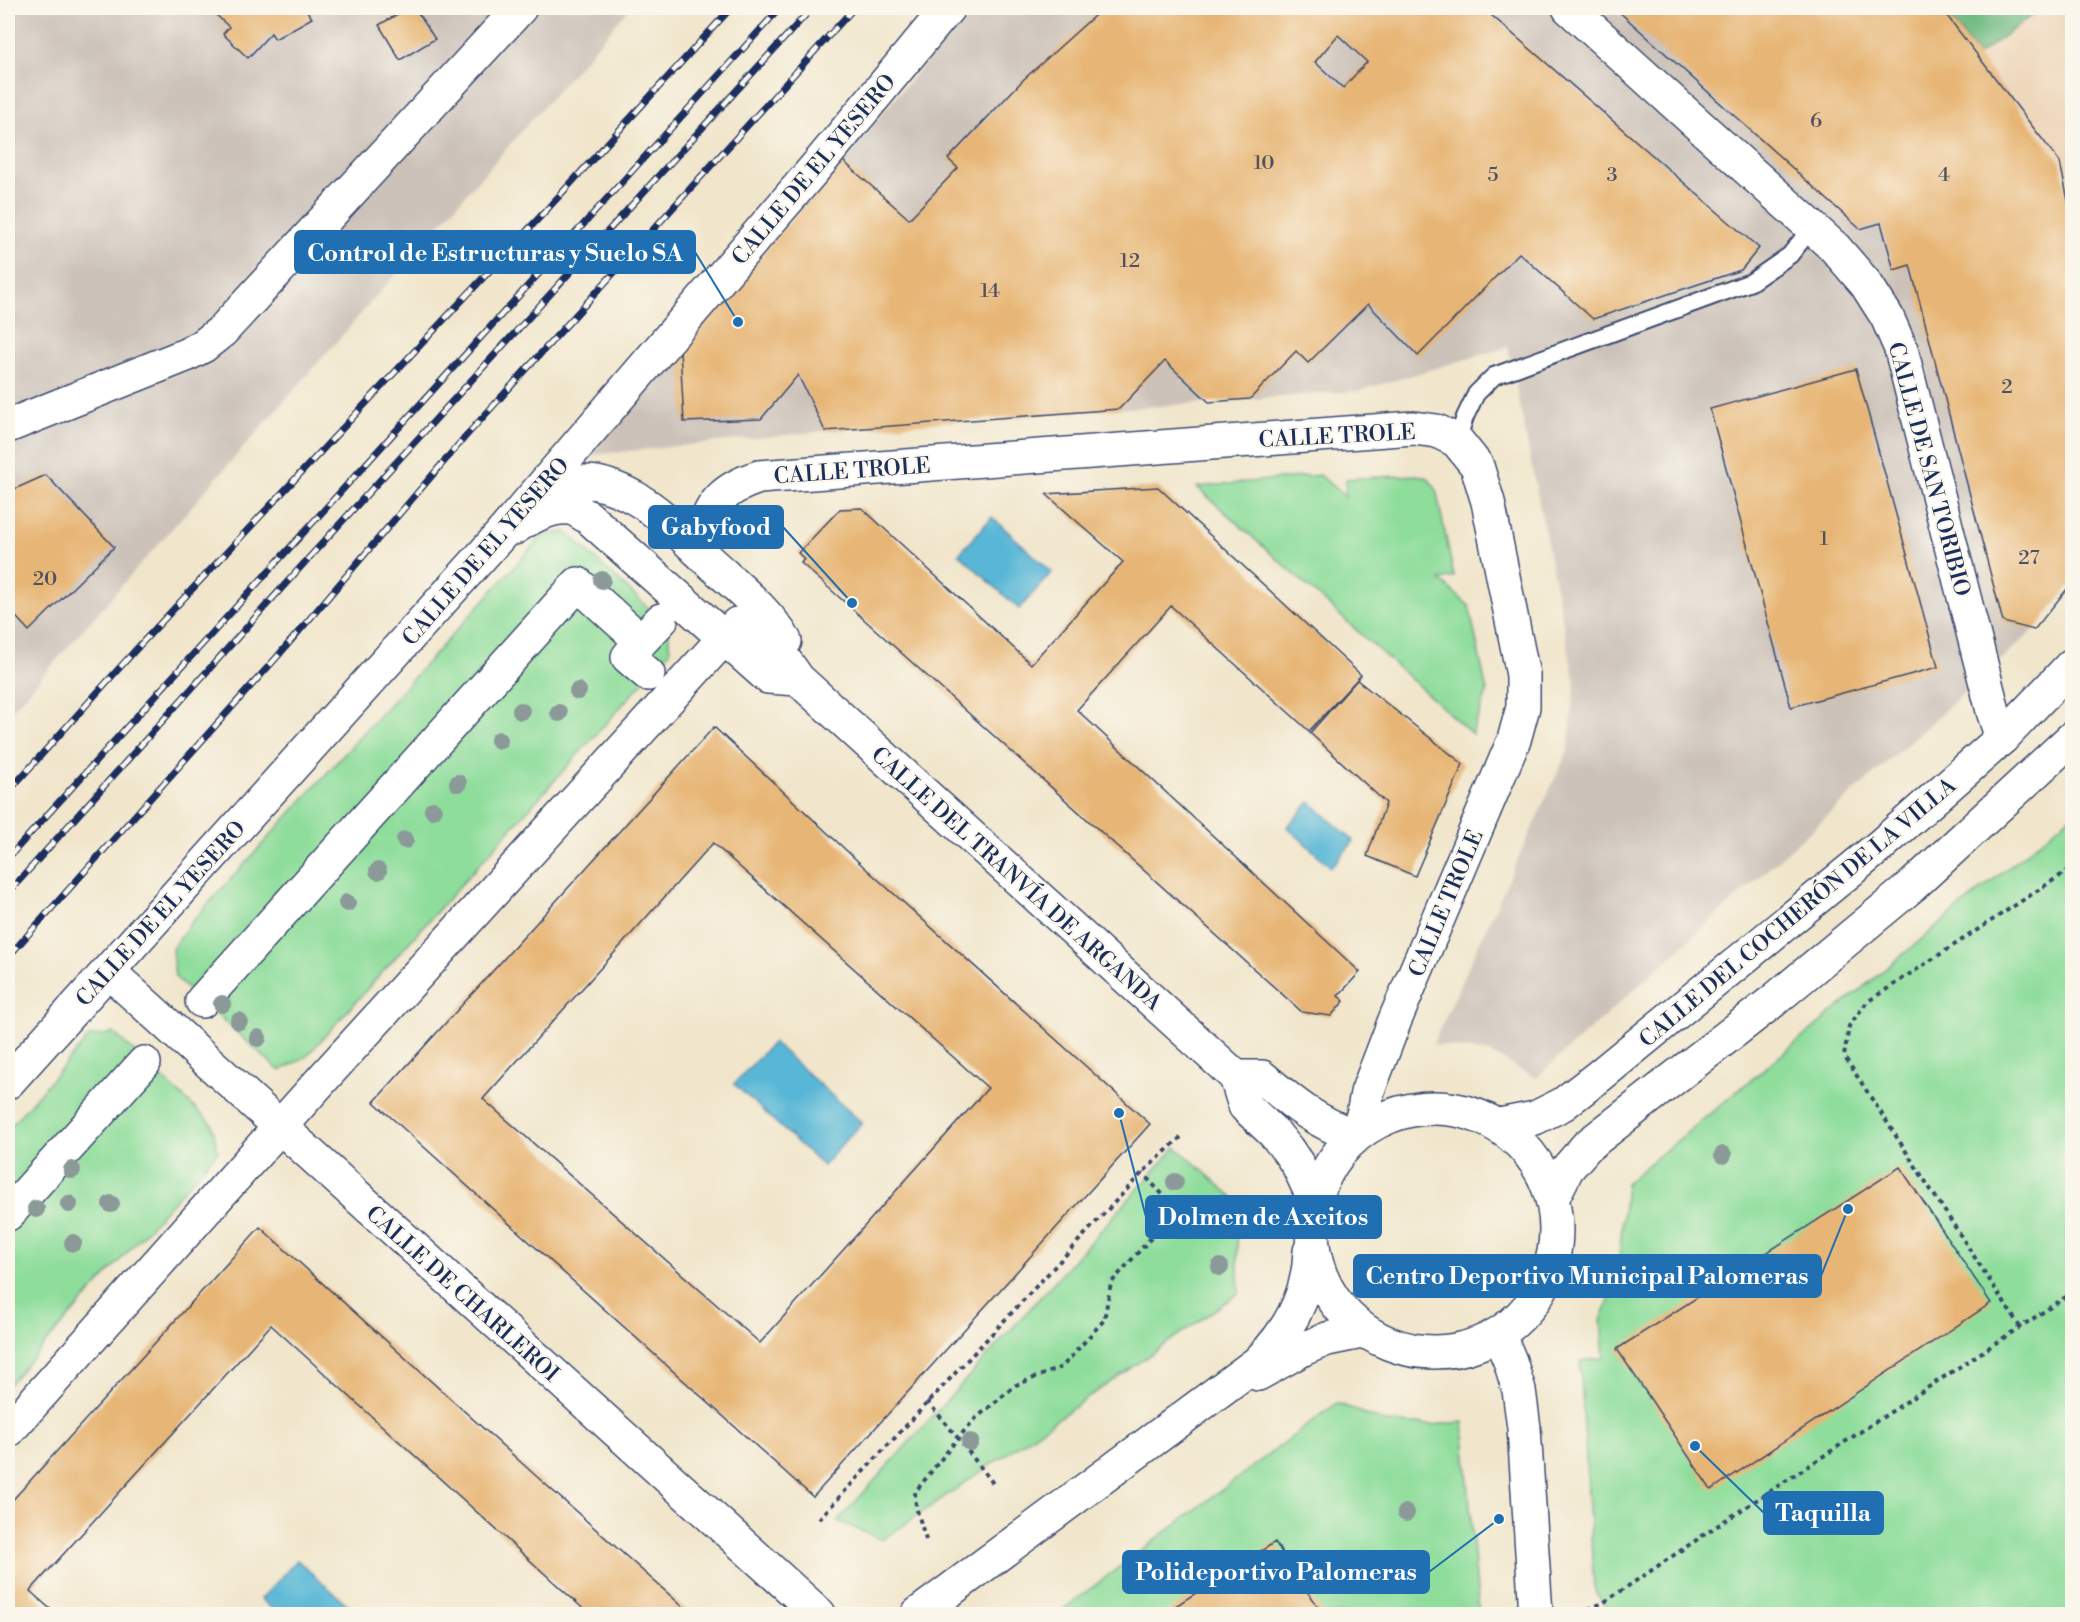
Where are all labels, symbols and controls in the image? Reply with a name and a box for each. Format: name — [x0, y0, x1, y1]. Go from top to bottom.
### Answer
street label: CALLE DE EL YESERO — [726, 69, 902, 271]
house number: 6 — [1810, 109, 1822, 134]
house number: 10 — [1253, 151, 1275, 176]
house number: 5 — [1487, 163, 1499, 188]
house number: 3 — [1606, 163, 1618, 188]
house number: 4 — [1938, 163, 1950, 188]
callout: Control de Estructuras y Suelo SA — [295, 231, 695, 273]
text: Control de Estructuras y Suelo SA — [307, 239, 684, 269]
house number: 12 — [1120, 249, 1140, 274]
house number: 14 — [980, 279, 1000, 304]
street label: CALLE DE SAN TORIBIO — [1882, 339, 1976, 599]
house number: 2 — [2001, 375, 2013, 400]
street label: CALLE TROLE — [1258, 419, 1416, 454]
street label: CALLE DE EL YESERO — [397, 452, 575, 652]
street label: CALLE TROLE — [773, 453, 931, 490]
callout: Gabyfood — [649, 506, 783, 548]
text: Gabyfood — [661, 513, 771, 543]
house number: 1 — [1820, 527, 1829, 552]
house number: 27 — [2018, 546, 2040, 571]
house number: 20 — [33, 567, 57, 592]
street label: CALLE DEL TRANVÍA DE ARGANDA — [865, 741, 1168, 1017]
street label: CALLE DEL COCHERÓN DE LA VILLA — [1633, 770, 1963, 1054]
street label: CALLE DE EL YESERO — [71, 816, 252, 1012]
street label: CALLE TROLE — [1403, 826, 1490, 981]
callout: Dolmen de Axeitos — [1146, 1196, 1381, 1238]
street label: CALLE DE CHARLEROI — [360, 1200, 564, 1388]
text: Dolmen de Axeitos — [1158, 1203, 1368, 1233]
callout: Centro Deportivo Municipal Palomeras — [1354, 1255, 1821, 1297]
text: Centro Deportivo Municipal Palomeras — [1365, 1262, 1809, 1292]
callout: Taquilla — [1764, 1492, 1883, 1534]
text: Taquilla — [1775, 1499, 1872, 1529]
callout: Polideportivo Palomeras — [1123, 1551, 1429, 1593]
text: Polideportivo Palomeras — [1135, 1558, 1417, 1588]

